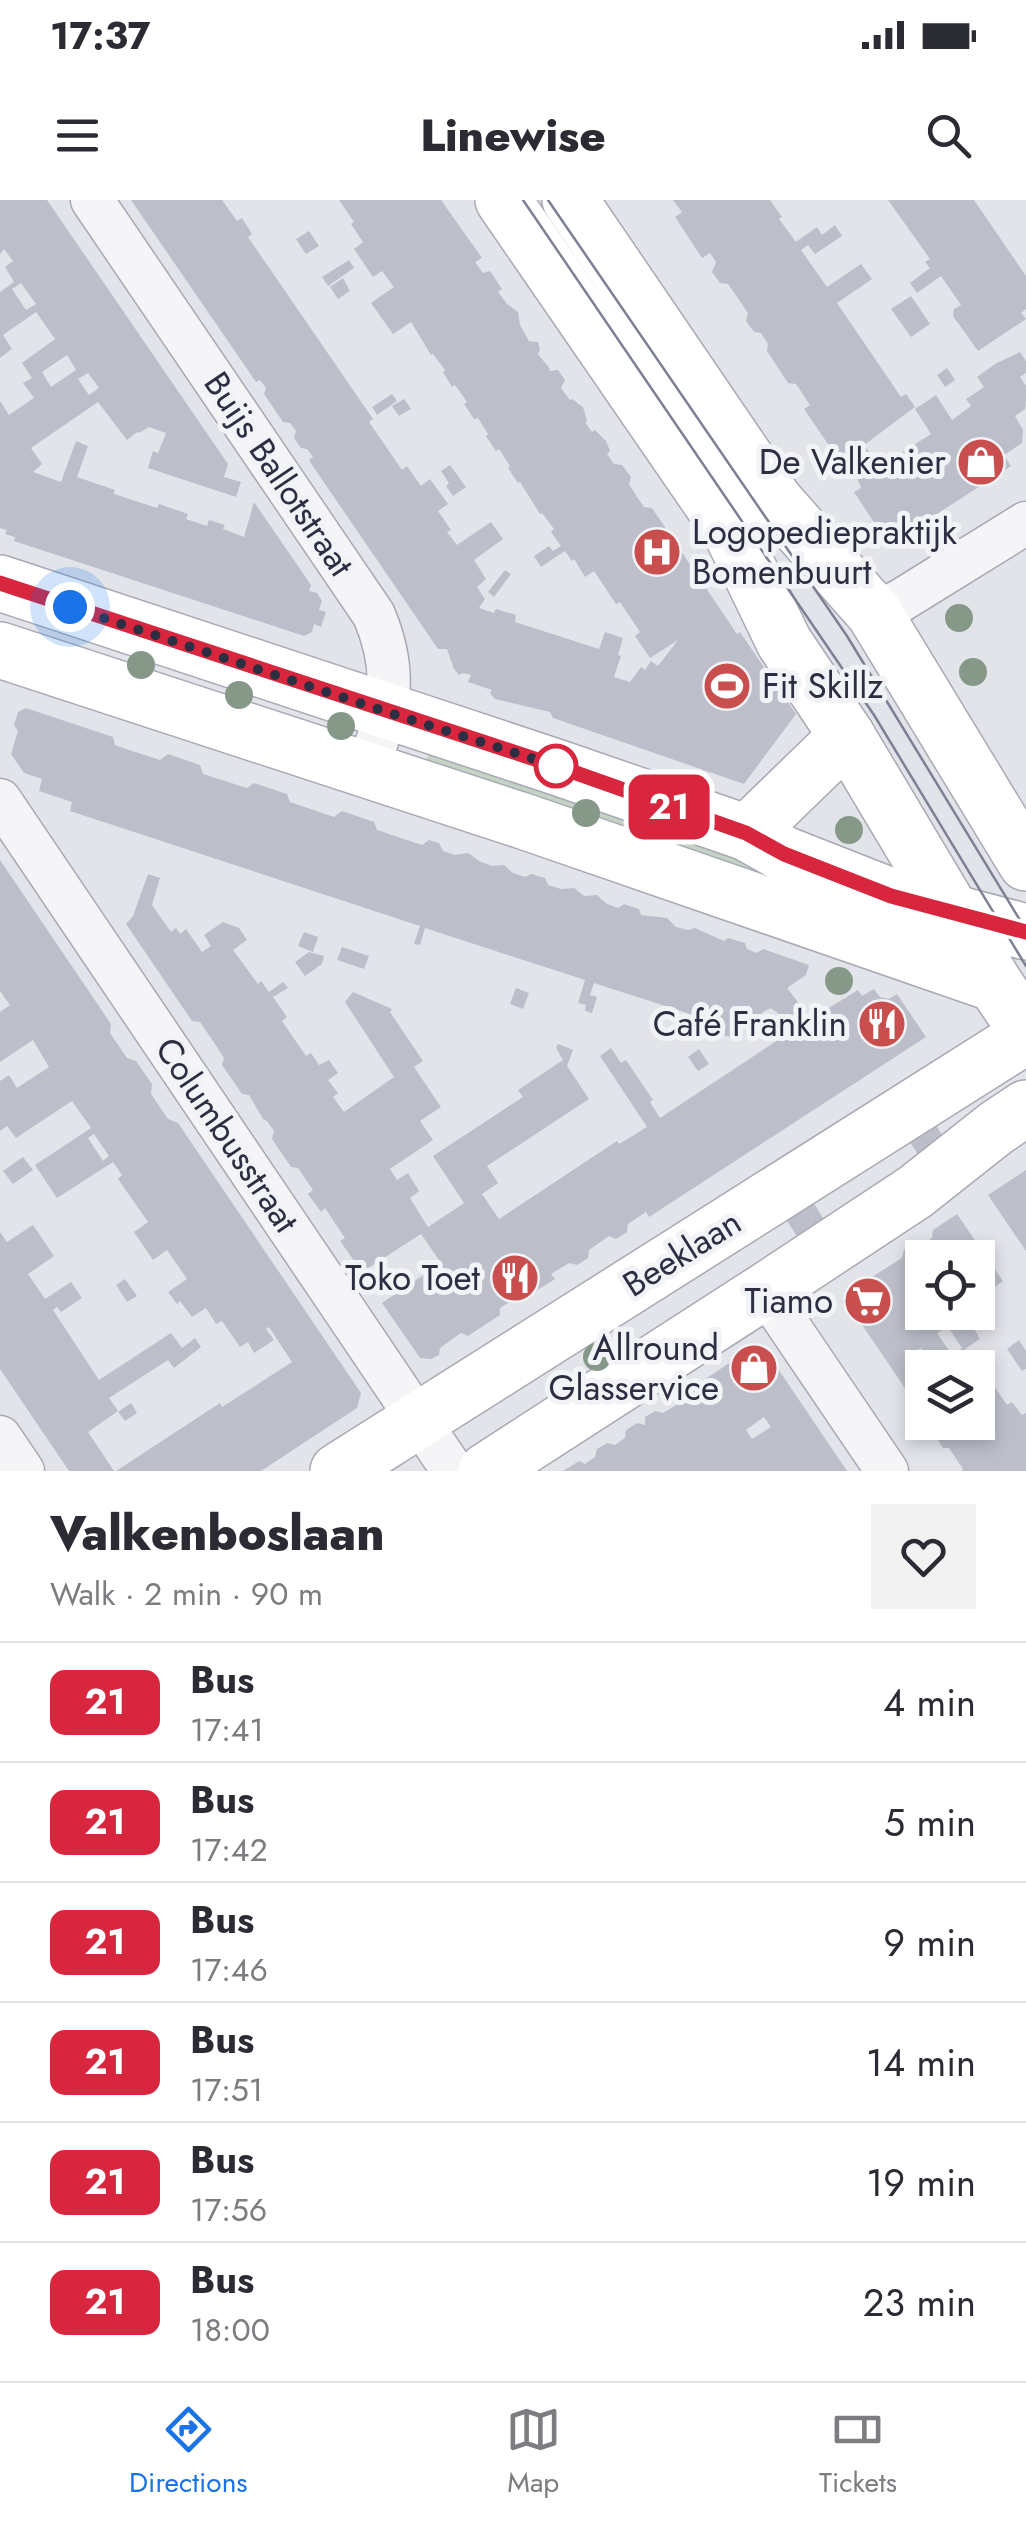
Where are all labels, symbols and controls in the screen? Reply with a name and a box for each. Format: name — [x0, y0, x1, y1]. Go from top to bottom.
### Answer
text: 17:37 — [50, 8, 150, 63]
text: Linewise — [420, 103, 606, 168]
icon: menu — [50, 108, 105, 163]
icon: search — [921, 108, 976, 163]
street label: Buijs Ballotstraat — [192, 362, 366, 587]
shop icon: De Valkenier — [955, 436, 1007, 488]
place label: De Valkenier — [759, 437, 946, 487]
place label: Logopediepraktijk Bomenbuurt — [692, 507, 957, 597]
hospital icon: Logopediepraktijk Bomenbuurt — [631, 526, 683, 578]
your location — [45, 582, 95, 632]
sports icon: Fit Skillz — [701, 660, 753, 712]
place label: Fit Skillz — [762, 661, 883, 711]
unlabelled marker — [535, 745, 577, 787]
line badge: 21 — [624, 774, 714, 840]
text: 21 — [649, 782, 689, 832]
restaurant icon: Café Franklin — [856, 998, 908, 1050]
place label: Café Franklin — [653, 999, 847, 1049]
street label: Columbusstraat — [143, 1027, 311, 1243]
street label: Beeklaan — [613, 1197, 751, 1309]
map controls — [905, 1240, 995, 1440]
button: locate — [905, 1240, 995, 1330]
restaurant icon: Toko Toet — [489, 1252, 541, 1304]
place label: Toko Toet — [345, 1253, 481, 1303]
supermarket icon: Tiamo — [842, 1275, 894, 1327]
place label: Tiamo — [744, 1276, 833, 1326]
place label: Allround Glasservice — [548, 1323, 719, 1413]
shop icon: Allround Glasservice — [728, 1342, 780, 1394]
button: layers — [905, 1350, 995, 1440]
text: Valkenboslaan — [50, 1499, 384, 1568]
button: heart — [871, 1504, 976, 1609]
text: Walk · 2 min · 90 m — [50, 1571, 323, 1617]
text: Bus — [190, 1652, 254, 1707]
text: 4 min — [883, 1675, 976, 1730]
text: 21 — [85, 1677, 125, 1727]
text: 17:41 — [190, 1707, 264, 1753]
text: Bus — [190, 1772, 254, 1827]
text: 5 min — [884, 1795, 976, 1850]
text: 21 — [85, 1797, 125, 1847]
text: 17:42 — [190, 1827, 268, 1873]
text: Bus — [190, 1892, 254, 1947]
text: 9 min — [883, 1915, 976, 1970]
text: 21 — [85, 1917, 125, 1967]
text: 17:46 — [190, 1947, 268, 1993]
text: Bus — [190, 2012, 254, 2067]
text: 14 min — [866, 2035, 976, 2090]
text: 21 — [85, 2037, 125, 2087]
text: 17:51 — [190, 2067, 263, 2113]
text: Bus — [190, 2132, 254, 2187]
text: 19 min — [866, 2155, 976, 2210]
text: 21 — [85, 2157, 125, 2207]
text: 17:56 — [190, 2187, 267, 2233]
text: Bus — [190, 2252, 254, 2307]
text: 23 min — [863, 2275, 976, 2330]
text: 21 — [85, 2277, 125, 2327]
text: 18:00 — [190, 2307, 270, 2353]
tab: Directions — [129, 2402, 248, 2503]
tab: Map — [506, 2402, 561, 2503]
tab: Tickets — [819, 2402, 897, 2503]

